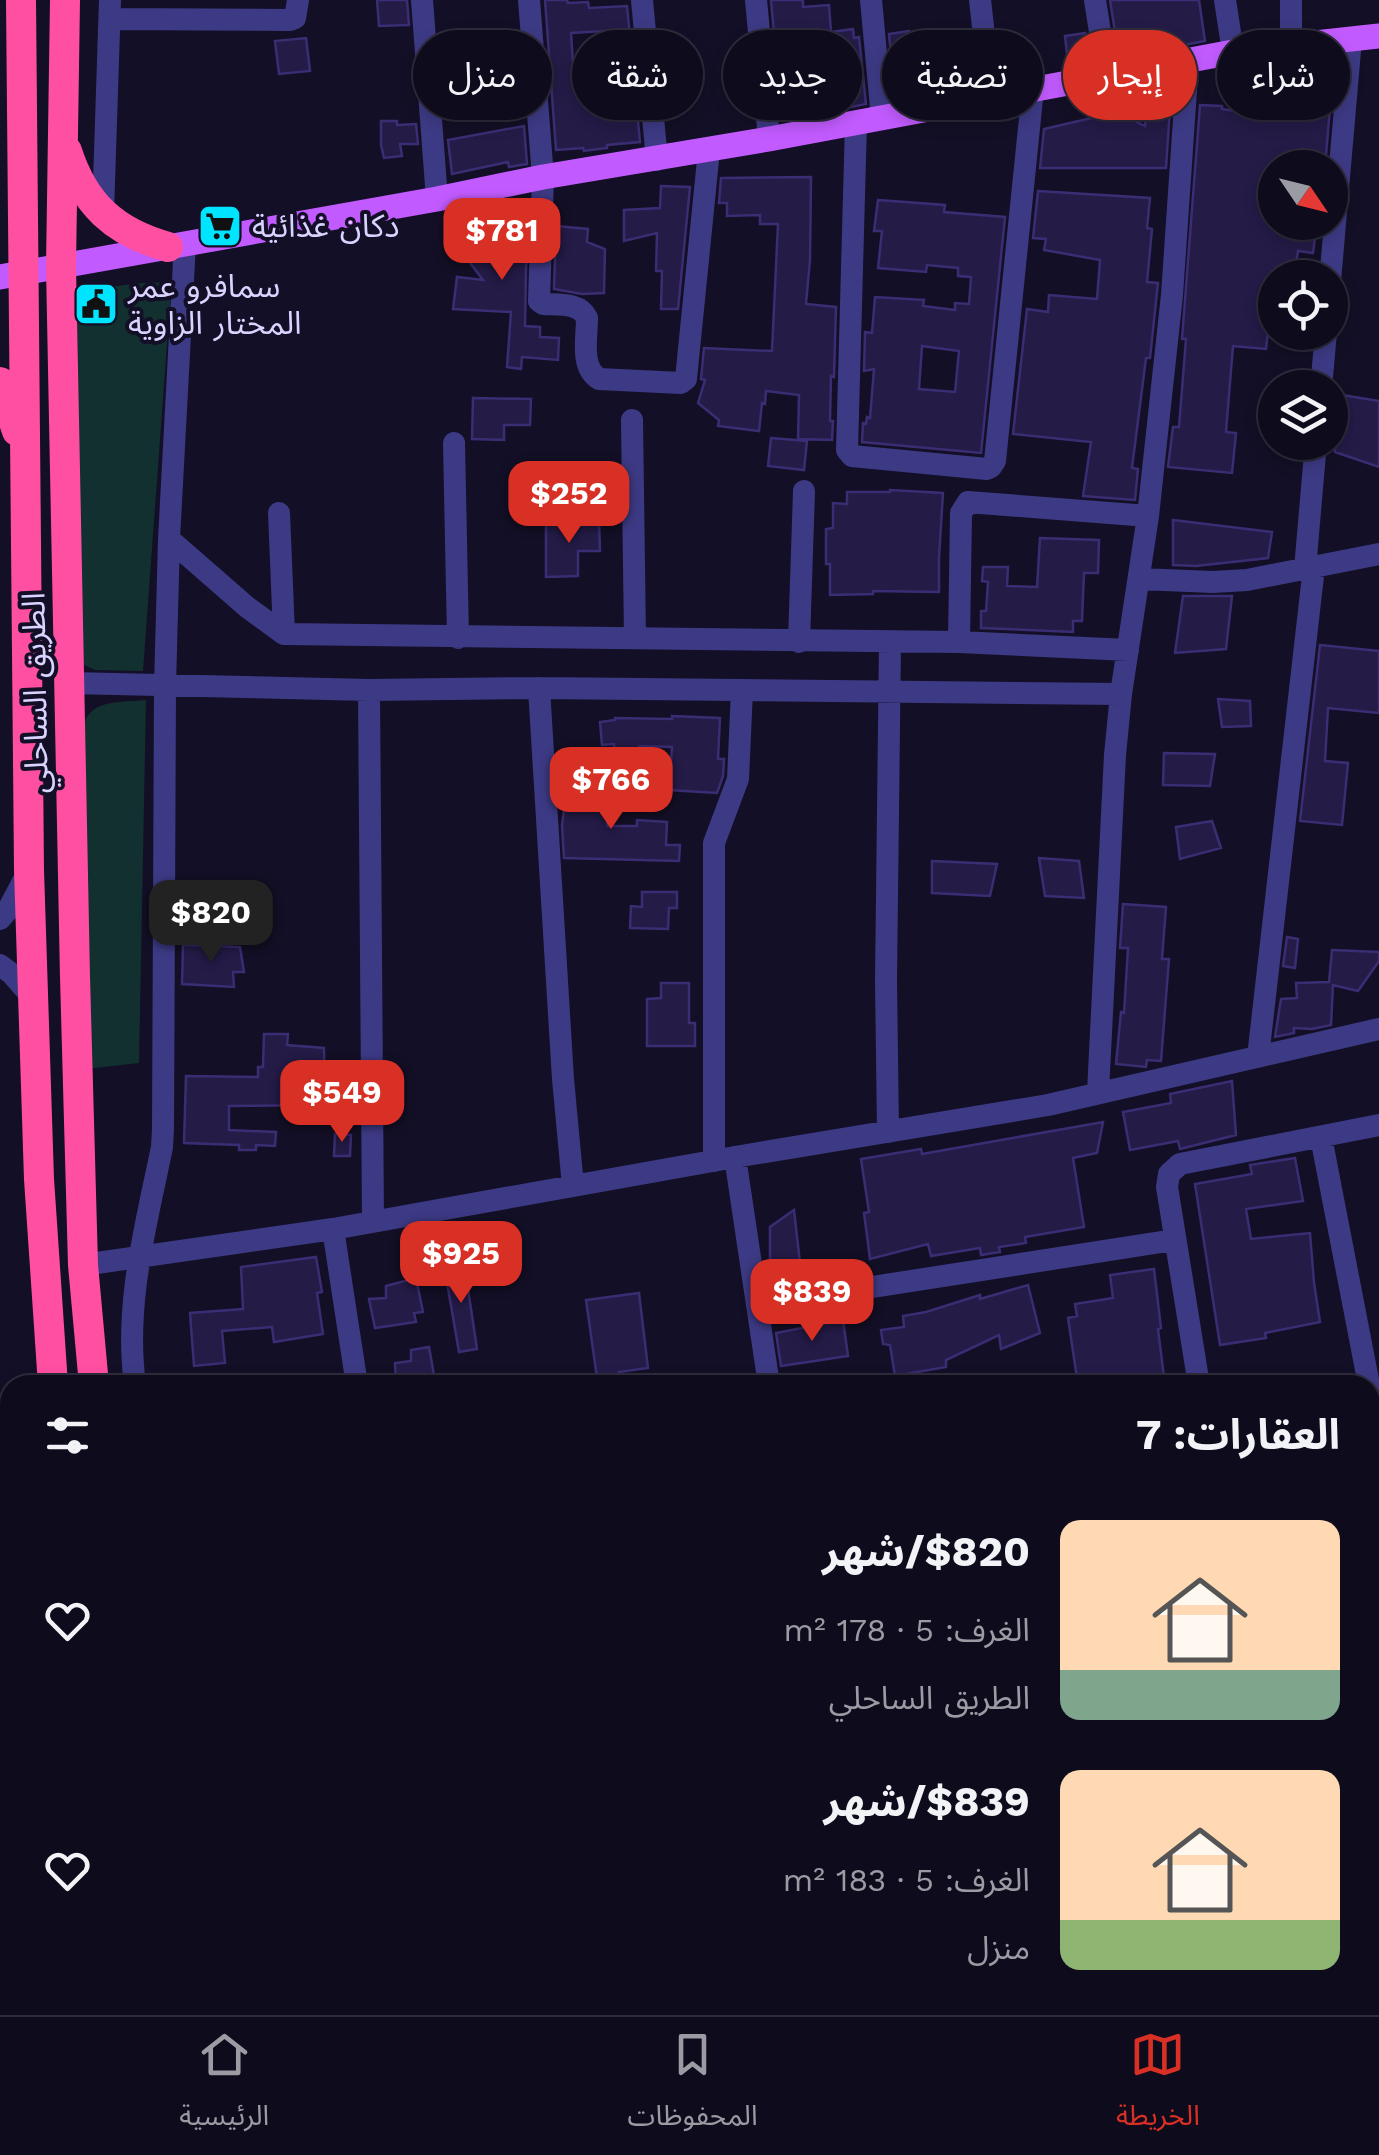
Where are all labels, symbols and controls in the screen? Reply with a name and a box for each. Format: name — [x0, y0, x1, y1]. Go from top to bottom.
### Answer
chip: منزل — [413, 30, 552, 120]
chip: شقة — [572, 30, 703, 120]
chip: جديد — [723, 30, 862, 120]
chip: تصفية — [882, 30, 1043, 120]
chip: إيجار — [1063, 30, 1197, 120]
chip: شراء — [1217, 30, 1350, 120]
north arrow — [1258, 150, 1348, 240]
map controls — [1258, 150, 1348, 460]
pin: $781 — [443, 198, 561, 283]
supermarket icon: دكان غذائية — [197, 203, 243, 249]
place label: دكان غذائية — [252, 207, 399, 245]
text: $781 — [465, 211, 539, 249]
button: locate — [1258, 260, 1348, 350]
place label: سمافرو عمر المختار الزاوية — [127, 267, 302, 342]
public building icon: سمافرو عمر المختار الزاوية — [73, 281, 119, 327]
button: layers — [1258, 370, 1348, 460]
pin: $252 — [510, 461, 628, 546]
text: $252 — [530, 474, 608, 512]
street label: الطريق الساحلي — [14, 592, 61, 794]
pin: $766 — [552, 747, 670, 832]
text: $766 — [572, 760, 650, 798]
pin: $820 — [152, 880, 270, 965]
text: $820 — [171, 893, 251, 931]
pin: $549 — [283, 1060, 401, 1145]
text: $549 — [302, 1073, 382, 1111]
pin: $925 — [402, 1221, 520, 1306]
text: $925 — [422, 1234, 500, 1272]
pin: $839 — [753, 1259, 871, 1344]
text: $839 — [772, 1272, 852, 1310]
icon: filters — [40, 1408, 95, 1463]
text: العقارات: 7 — [1136, 1410, 1340, 1459]
text: $820/شهر — [822, 1527, 1030, 1576]
icon: home — [1140, 1560, 1260, 1680]
icon: heart — [40, 1593, 95, 1648]
text: الغرف: 5 · 178 m² — [784, 1611, 1030, 1649]
text: الطريق الساحلي — [829, 1679, 1030, 1717]
text: $839/شهر — [824, 1777, 1030, 1826]
icon: home — [1140, 1810, 1260, 1930]
icon: heart — [40, 1843, 95, 1898]
text: الغرف: 5 · 183 m² — [783, 1861, 1030, 1899]
text: منزل — [967, 1929, 1030, 1967]
tab: الرئيسية — [179, 2027, 269, 2146]
tab: المحفوظات — [628, 2027, 758, 2146]
tab: الخريطة — [1116, 2027, 1200, 2146]

